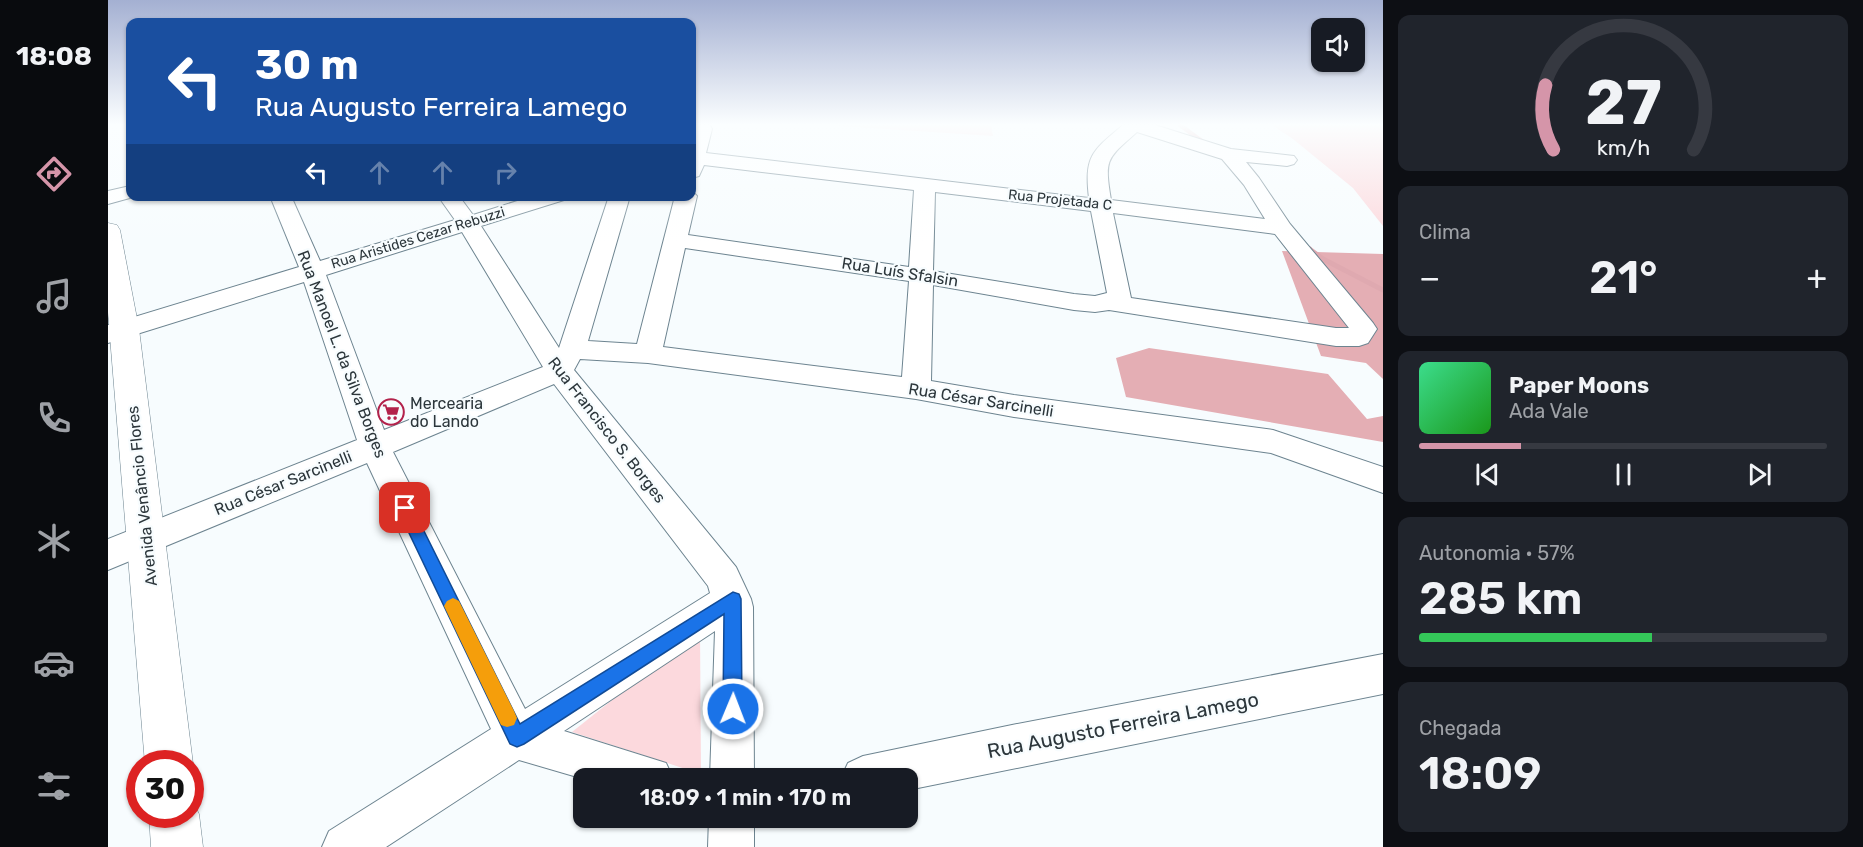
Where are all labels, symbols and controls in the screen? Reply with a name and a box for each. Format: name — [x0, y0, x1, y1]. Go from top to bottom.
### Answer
map controls — [1311, 18, 1365, 72]
button: sound — [1311, 18, 1365, 72]
text: 18:08 — [16, 40, 92, 72]
text: 30 m — [255, 40, 359, 90]
icon: left — [156, 42, 234, 120]
text: 27 — [1585, 66, 1661, 140]
text: Rua Augusto Ferreira Lamego — [255, 91, 628, 123]
text: km/h — [1596, 135, 1650, 160]
icon: directions — [33, 153, 75, 195]
icon: left — [300, 156, 333, 189]
icon: ahead — [363, 156, 396, 189]
icon: ahead — [426, 156, 459, 189]
icon: right — [489, 156, 522, 189]
street label: Rua Projetada C — [1007, 186, 1113, 214]
street label: Rua Aristides Cezar Rebuzzi — [329, 203, 507, 273]
text: Clima — [1419, 220, 1471, 244]
street label: Rua Manoel L. da Silva Borges — [294, 248, 390, 460]
text: 21° — [1589, 251, 1658, 304]
street label: Rua Luís Sfalsin — [840, 253, 960, 291]
text: − — [1419, 258, 1440, 297]
text: + — [1806, 258, 1827, 297]
icon: music — [33, 275, 75, 317]
street label: Rua Francisco S. Borges — [544, 353, 670, 507]
text: Paper Moons — [1509, 372, 1649, 399]
street label: Rua César Sarcinelli — [907, 379, 1055, 421]
place label: Mercearia do Lando — [410, 394, 483, 431]
icon: phone — [33, 397, 75, 439]
supermarket icon: Mercearia do Lando — [376, 397, 406, 427]
text: Ada Vale — [1509, 399, 1589, 423]
street label: Avenida Venâncio Flores — [123, 405, 161, 587]
street label: Rua César Sarcinelli — [211, 447, 355, 519]
icon: previous — [1471, 458, 1504, 491]
icon: pause — [1607, 458, 1640, 491]
icon: next — [1743, 458, 1776, 491]
pin — [379, 482, 430, 533]
icon: arrive — [388, 491, 421, 524]
icon: climate — [33, 520, 75, 562]
text: Autonomia · 57% — [1419, 541, 1575, 565]
text: 285 km — [1419, 572, 1582, 625]
icon: car — [33, 642, 75, 684]
position arrow — [701, 677, 765, 741]
street label: Rua Augusto Ferreira Lamego — [985, 687, 1261, 763]
text: Chegada — [1419, 716, 1502, 740]
text: 18:09 — [1419, 747, 1542, 800]
speed limit sign: 30 — [126, 750, 204, 828]
icon: filters — [33, 765, 75, 807]
text: 18:09 · 1 min · 170 m — [640, 784, 851, 811]

